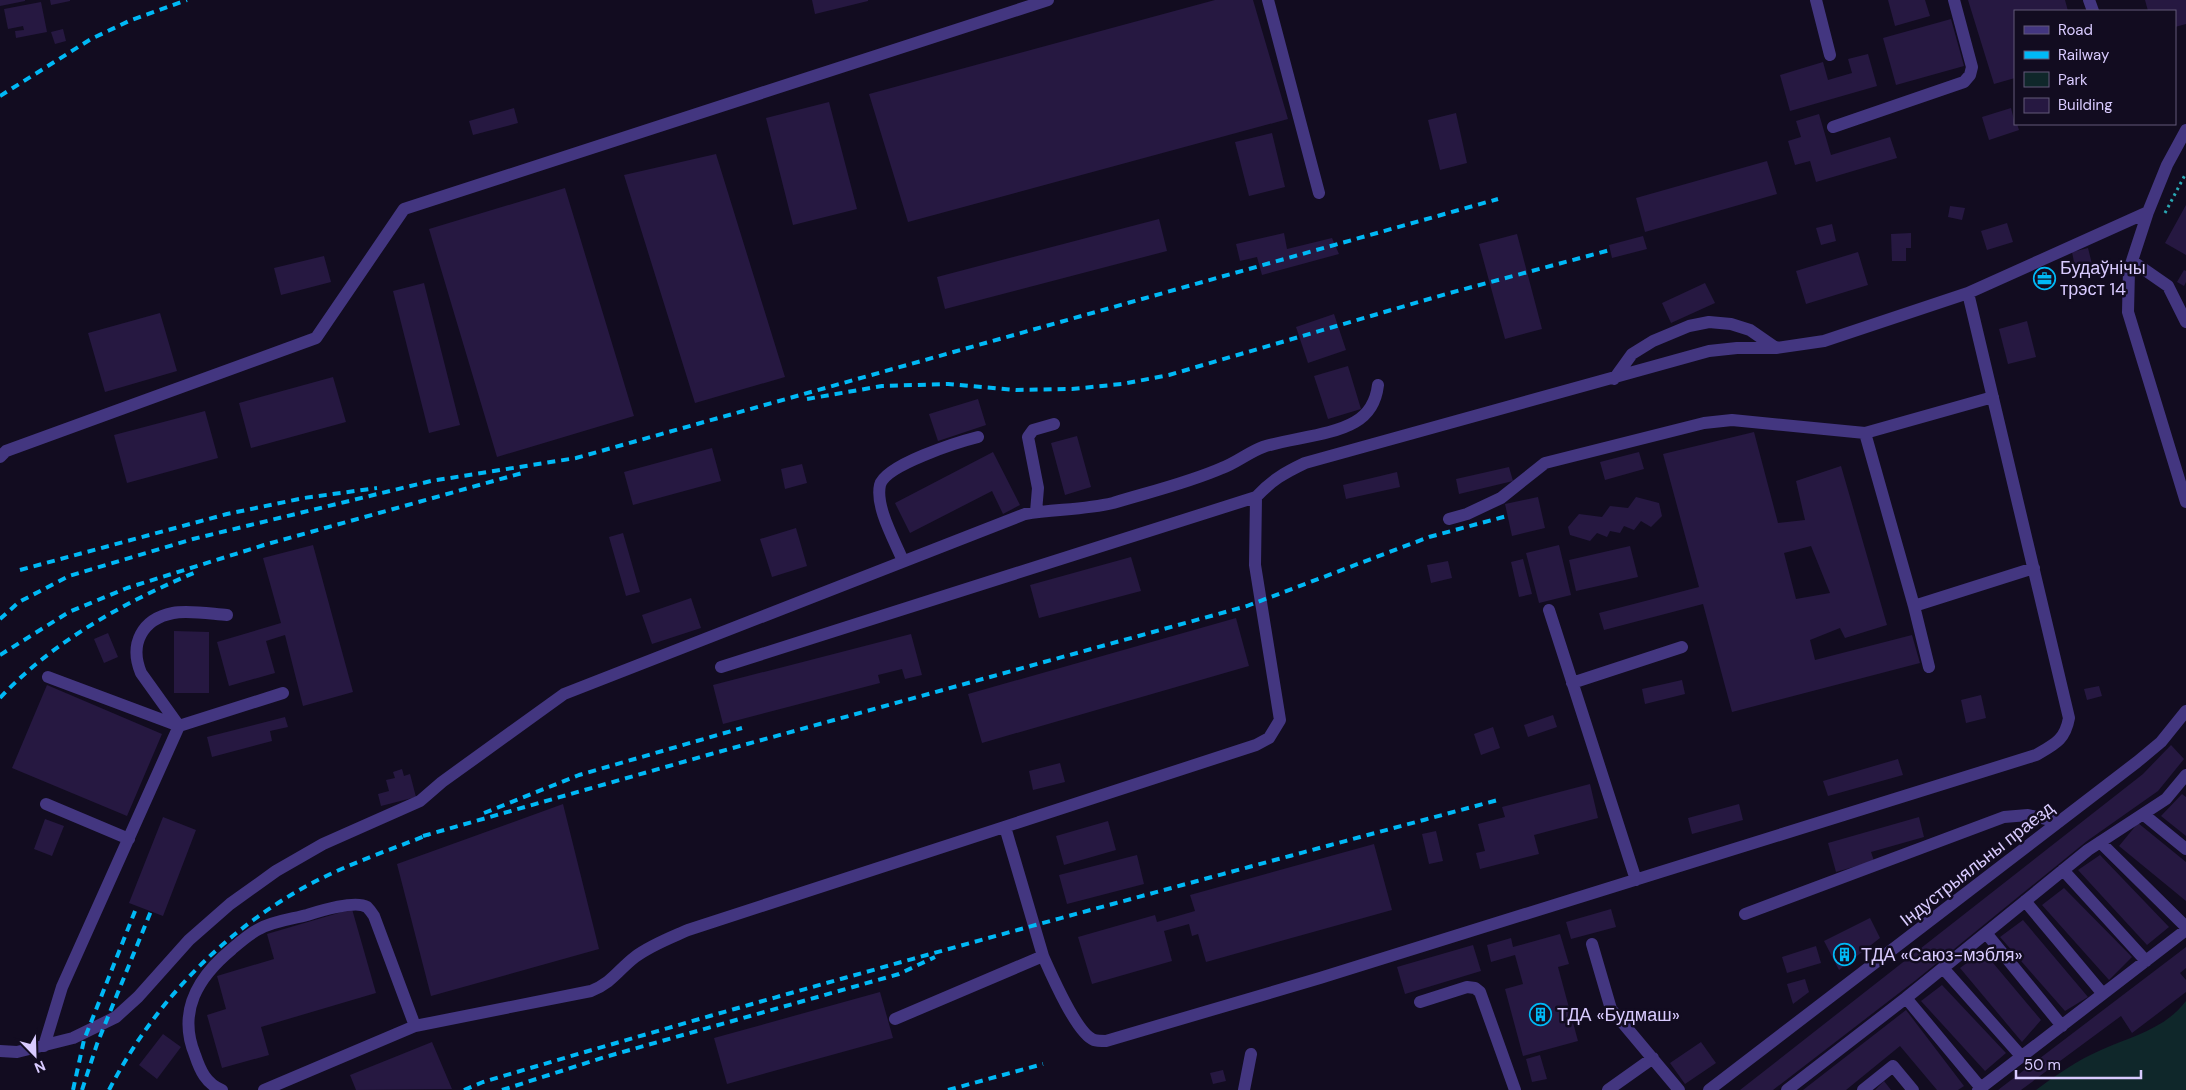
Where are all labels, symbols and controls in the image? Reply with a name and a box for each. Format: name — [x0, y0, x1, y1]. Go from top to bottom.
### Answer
legend — [2014, 10, 2176, 125]
text: Road — [2058, 20, 2093, 40]
text: Railway — [2058, 45, 2110, 65]
text: Park — [2058, 70, 2088, 90]
text: Building — [2058, 95, 2113, 115]
place label: Будаўнічы трэст 14 — [2060, 256, 2146, 301]
office icon: Будаўнічы трэст 14 — [2032, 266, 2056, 290]
street label: Індустрыяльны праезд — [1895, 796, 2059, 932]
building icon: ТДА «Саюз-мэбля» — [1833, 943, 1857, 967]
place label: ТДА «Саюз-мэбля» — [1861, 943, 2023, 967]
building icon: ТДА «Будмаш» — [1529, 1003, 1553, 1027]
place label: ТДА «Будмаш» — [1557, 1003, 1680, 1027]
north arrow — [10, 1030, 60, 1080]
scale bar — [2016, 1048, 2141, 1080]
text: 50 m — [2024, 1055, 2061, 1075]
text: N — [32, 1057, 48, 1077]

